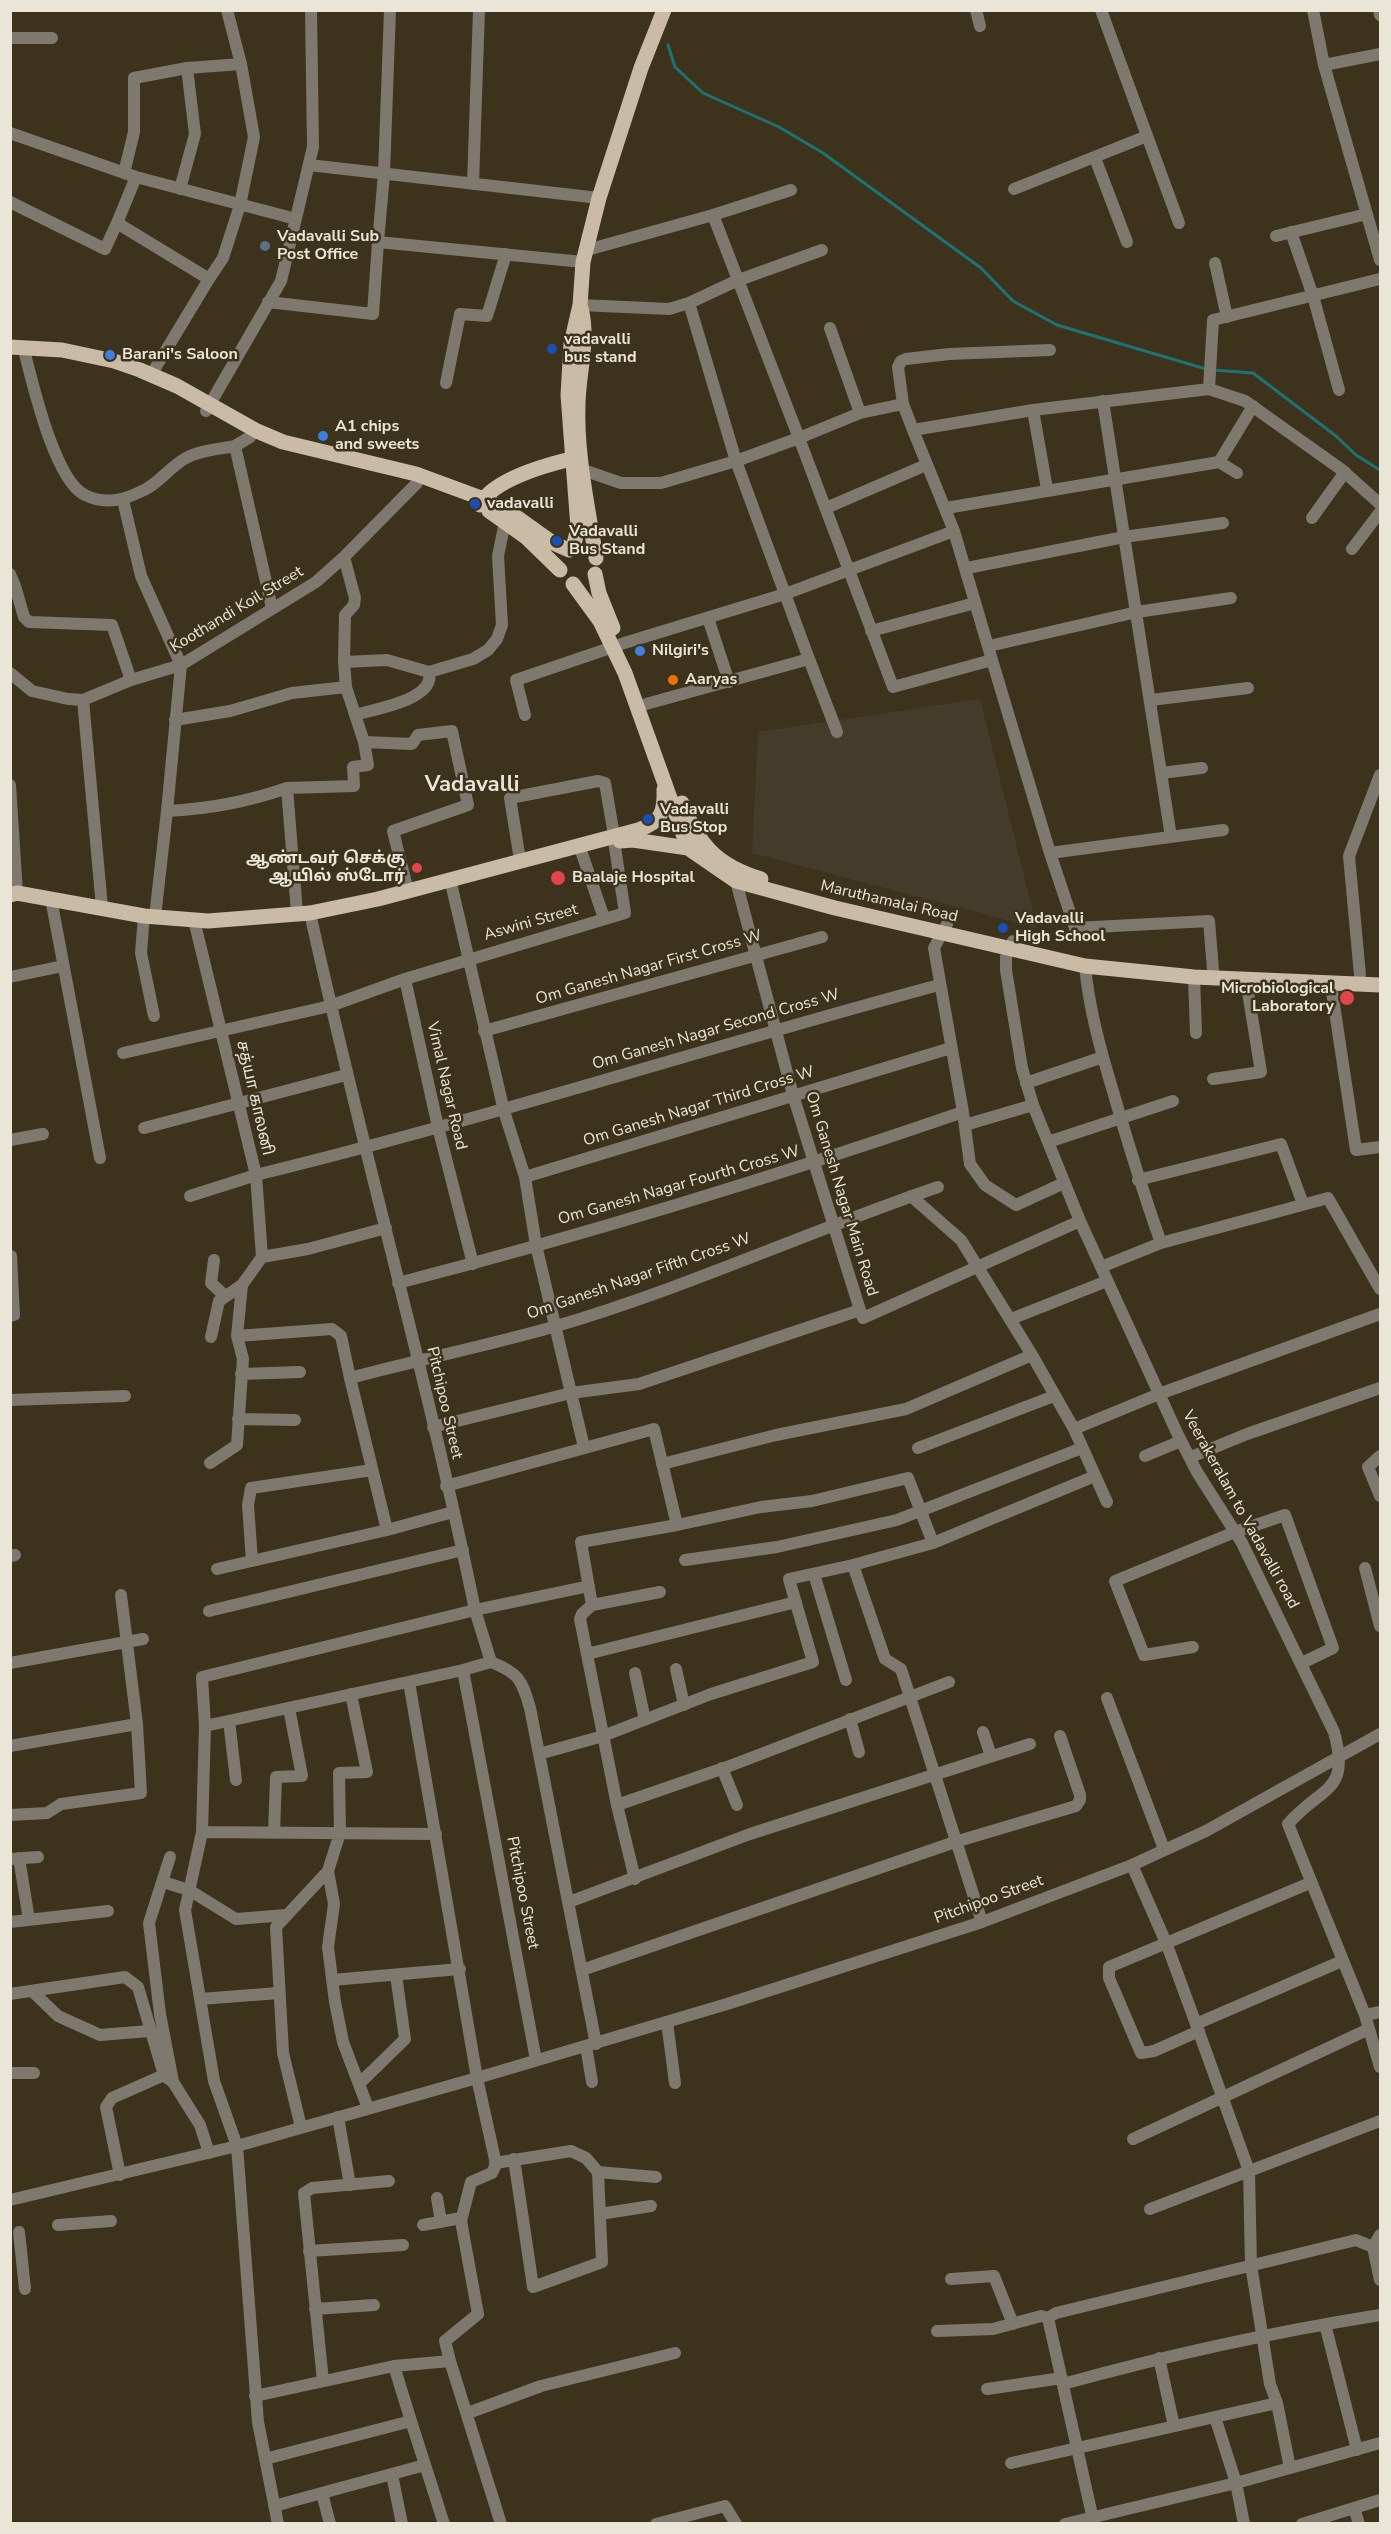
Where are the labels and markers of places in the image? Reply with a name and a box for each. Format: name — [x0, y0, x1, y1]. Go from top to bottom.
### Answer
place label: Vadavalli Sub Post Office — [277, 227, 379, 265]
marker: Vadavalli Sub Post Office — [258, 239, 272, 253]
place label: vadavalli bus stand — [564, 330, 637, 368]
marker: vadavalli bus stand — [545, 342, 559, 356]
place label: Barani's Saloon — [122, 345, 238, 365]
marker: Barani's Saloon — [103, 348, 117, 362]
place label: A1 chips and sweets — [335, 417, 419, 455]
marker: A1 chips and sweets — [316, 429, 330, 443]
place label: vadavalli — [487, 494, 554, 514]
marker: vadavalli — [468, 497, 482, 511]
place label: Vadavalli Bus Stand — [569, 522, 645, 560]
marker: Vadavalli Bus Stand — [550, 534, 564, 548]
place label: Nilgiri's — [652, 641, 709, 661]
marker: Nilgiri's — [633, 644, 647, 658]
place label: Aaryas — [685, 670, 737, 690]
marker: Aaryas — [666, 673, 680, 687]
place label: Vadavalli Bus Stop — [660, 800, 729, 838]
marker: Vadavalli Bus Stop — [641, 812, 655, 826]
place label: ஆண்டவர் செக்கு ஆயில் ஸ்டோர் — [246, 849, 405, 887]
marker: ஆண்டவர் செக்கு ஆயில் ஸ்டோர் — [410, 861, 424, 875]
place label: Baalaje Hospital — [572, 868, 695, 888]
marker: Baalaje Hospital — [549, 869, 567, 887]
place label: Vadavalli High School — [1015, 909, 1105, 947]
marker: Vadavalli High School — [996, 921, 1010, 935]
place label: Microbiological Laboratory — [1221, 979, 1334, 1017]
marker: Microbiological Laboratory — [1338, 989, 1356, 1007]

